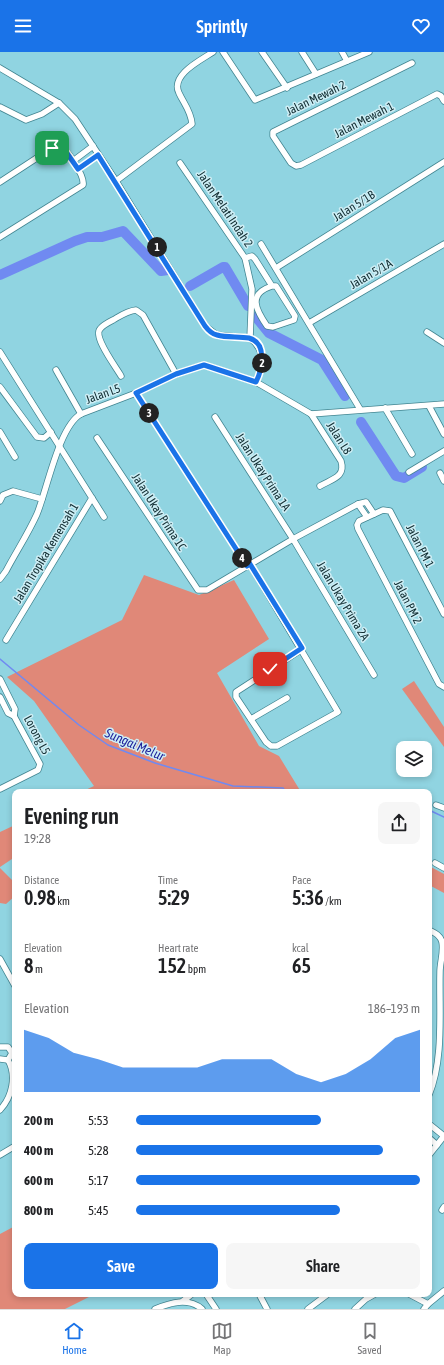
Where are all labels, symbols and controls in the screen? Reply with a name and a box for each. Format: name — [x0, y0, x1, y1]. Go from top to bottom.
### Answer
icon: menu — [12, 15, 34, 37]
icon: heart — [410, 15, 432, 37]
text: Sprintly — [196, 16, 248, 37]
street label: Jalan Mewah 2 — [284, 78, 348, 118]
street label: Jalan Mewah 1 — [332, 99, 396, 141]
pin — [35, 131, 69, 165]
icon: arrive — [41, 137, 63, 159]
street label: Jalan Melati Indah 2 — [194, 168, 256, 250]
street label: Jalan 5/1B — [331, 188, 378, 224]
pin: 1 — [147, 237, 167, 257]
text: 1 — [154, 241, 160, 253]
street label: Jalan 5/1A — [347, 256, 395, 292]
pin: 2 — [252, 353, 272, 373]
text: 2 — [259, 357, 265, 369]
street label: Jalan L5 — [84, 381, 122, 407]
pin: 3 — [139, 403, 159, 423]
text: 3 — [146, 407, 152, 419]
street label: Jalan L8 — [324, 419, 355, 457]
street label: Jalan Ukay Prima 1A — [233, 431, 293, 514]
street label: Jalan Ukay Prima 1C — [129, 471, 190, 554]
street label: Jalan Tropika Kemensah 1 — [11, 500, 82, 606]
street label: Jalan PM 1 — [403, 522, 437, 570]
pin: 4 — [232, 548, 252, 568]
text: 4 — [239, 552, 245, 564]
street label: Jalan Ukay Prima 2A — [314, 559, 372, 643]
street label: Jalan PM 2 — [391, 578, 425, 626]
pin — [253, 652, 287, 686]
icon: check — [259, 658, 281, 680]
street label: Lorong L5 — [21, 713, 53, 757]
water label: Sungai Melur — [102, 725, 168, 764]
map controls — [396, 741, 432, 777]
button: layers — [396, 741, 432, 777]
button: share — [378, 802, 420, 844]
text: Evening run — [24, 803, 119, 829]
text: 19:28 — [24, 831, 51, 846]
text: Distance — [24, 874, 59, 886]
text: Time — [158, 874, 178, 886]
text: Pace — [292, 874, 311, 886]
text: 0.98 — [24, 886, 56, 909]
text: 5:29 — [158, 886, 190, 909]
text: 5:36 — [292, 886, 324, 909]
text: km — [56, 895, 70, 907]
text: /km — [324, 895, 342, 907]
text: Elevation — [24, 942, 62, 954]
text: Heart rate — [158, 942, 199, 954]
text: kcal — [292, 942, 309, 954]
text: 8 — [24, 954, 33, 977]
text: 152 — [158, 954, 186, 977]
text: 65 — [292, 954, 311, 977]
text: m — [33, 963, 43, 975]
text: bpm — [186, 963, 206, 975]
text: Elevation — [24, 1001, 69, 1016]
text: 186–193 m — [368, 1001, 420, 1016]
text: 200 m — [24, 1113, 53, 1128]
text: 5:53 — [88, 1113, 109, 1128]
text: 400 m — [24, 1143, 53, 1158]
text: 5:28 — [88, 1143, 109, 1158]
text: 600 m — [24, 1173, 53, 1188]
text: 5:17 — [88, 1173, 109, 1188]
text: 800 m — [24, 1203, 53, 1218]
text: 5:45 — [88, 1203, 109, 1218]
button: Save — [24, 1243, 218, 1289]
button: Share — [226, 1243, 420, 1289]
tab: Home — [62, 1320, 87, 1356]
tab: Map — [211, 1320, 233, 1356]
tab: Saved — [357, 1320, 382, 1356]

